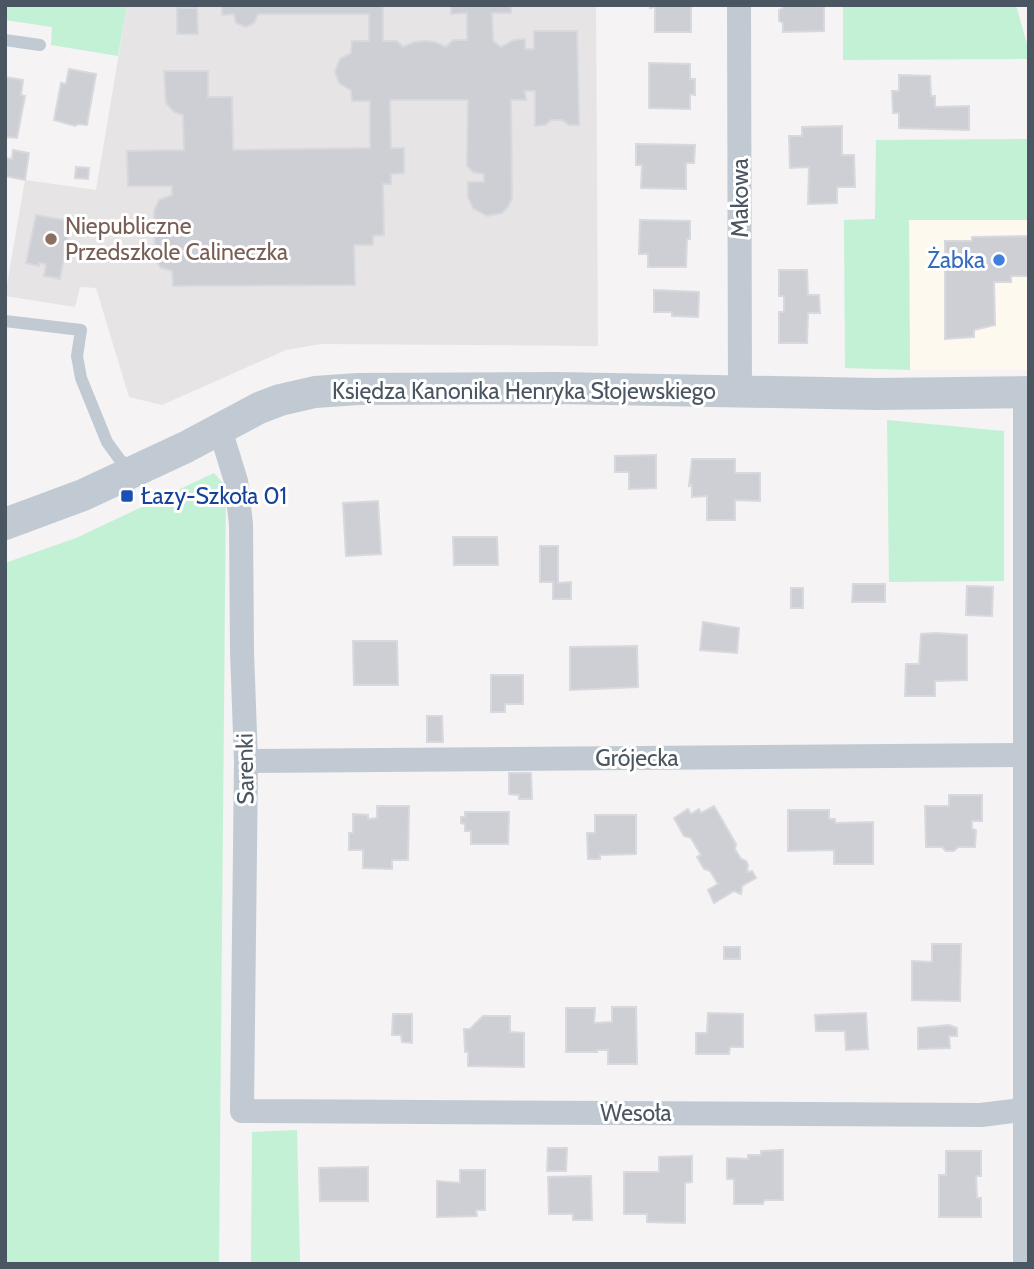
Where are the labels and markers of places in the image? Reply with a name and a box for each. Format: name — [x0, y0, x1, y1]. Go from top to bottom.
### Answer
place label: Niepubliczne Przedszkole Calineczka — [65, 212, 288, 266]
marker: Niepubliczne Przedszkole Calineczka — [43, 231, 59, 247]
place label: Żabka — [927, 246, 985, 274]
marker: Żabka — [991, 252, 1007, 268]
place label: Łazy-Szkoła 01 — [141, 482, 287, 510]
marker: Łazy-Szkoła 01 — [119, 488, 135, 504]

